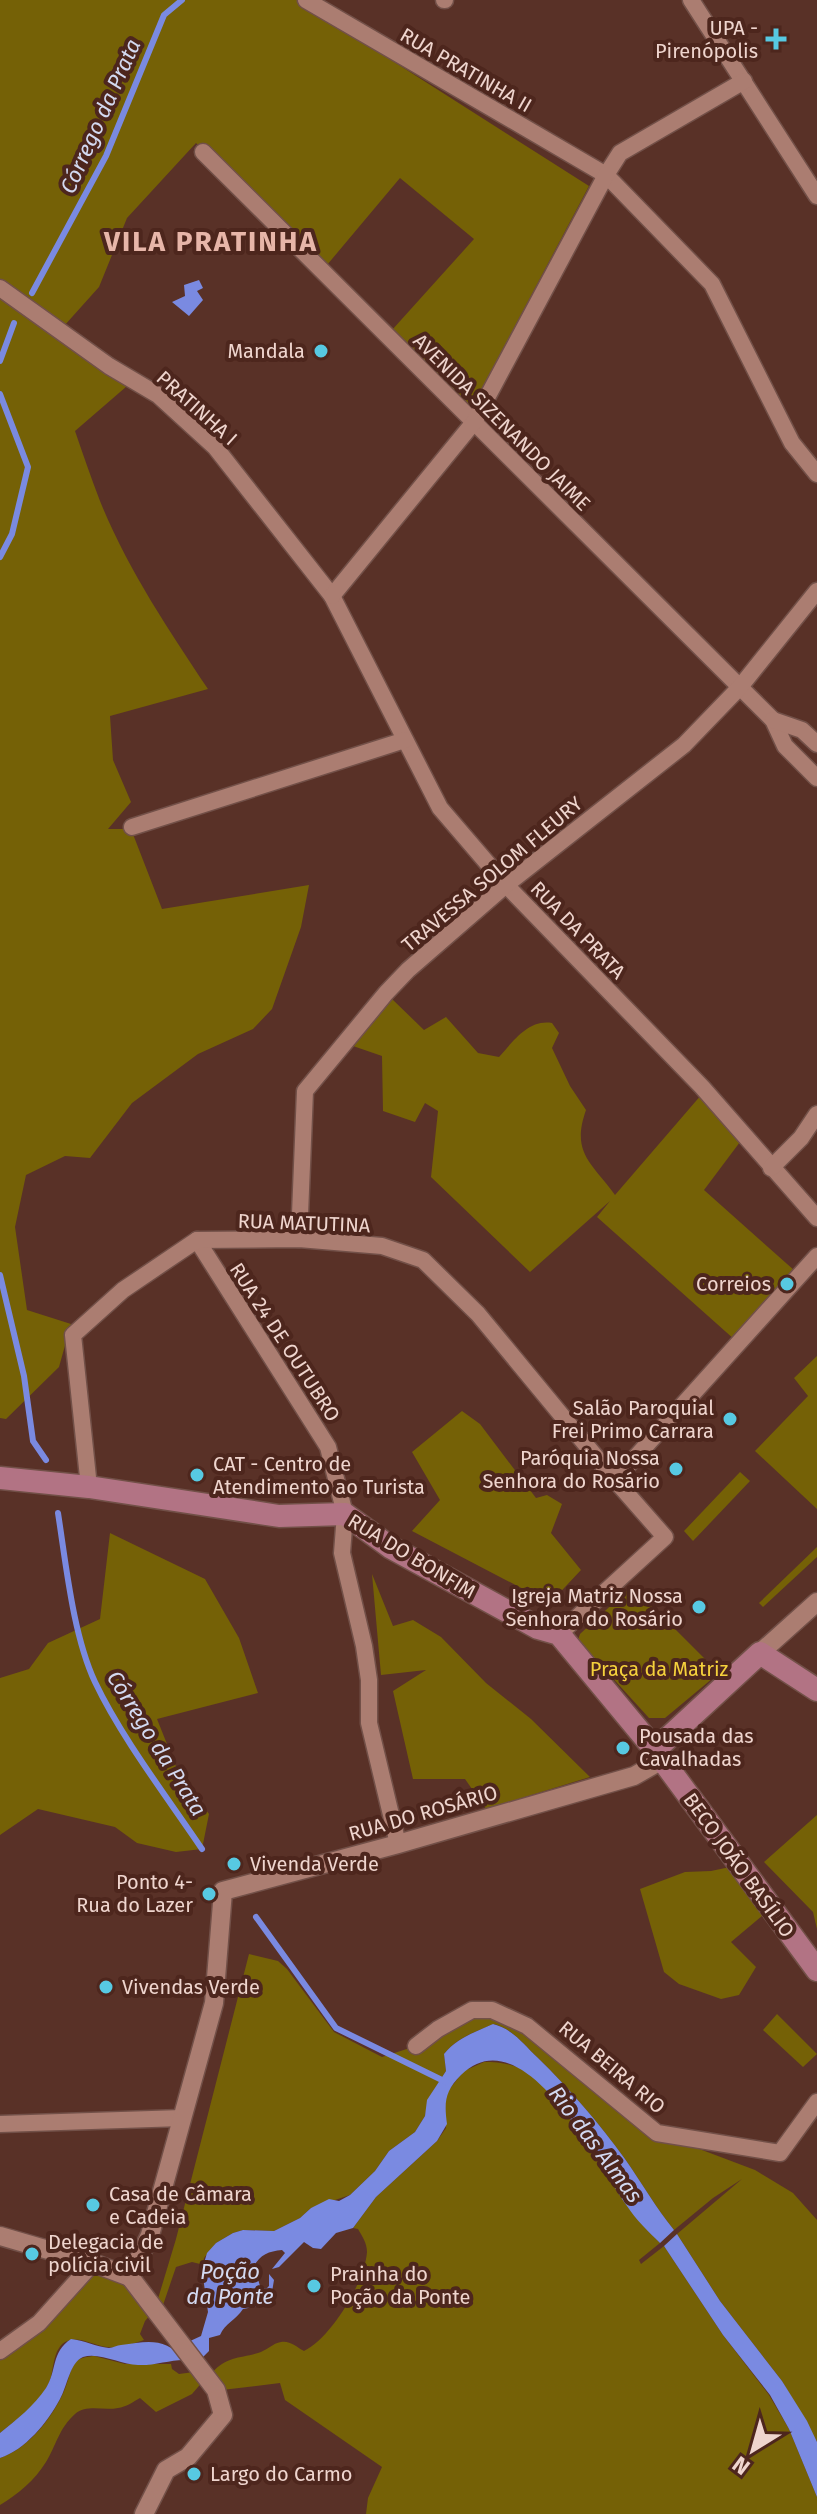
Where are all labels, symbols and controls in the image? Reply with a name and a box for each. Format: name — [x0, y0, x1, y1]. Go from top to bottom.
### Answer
place label: UPA - Pirenópolis — [655, 16, 758, 63]
street label: RUA PRATINHA II — [396, 23, 536, 117]
marker: UPA - Pirenópolis — [765, 28, 787, 50]
water label: Córrego da Prata — [54, 35, 147, 198]
district label: VILA PRATINHA — [103, 225, 318, 258]
street label: AVENIDA SIZENANDO JAIME — [408, 328, 596, 516]
place label: Mandala — [228, 339, 305, 363]
marker: Mandala — [312, 342, 330, 360]
street label: PRATINHA I — [152, 366, 242, 450]
street label: TRAVESSA SOLOM FLEURY — [397, 791, 587, 957]
street label: RUA DA PRATA — [526, 876, 631, 984]
street label: RUA MATUTINA — [237, 1209, 371, 1237]
street label: RUA 24 DE OUTUBRO — [225, 1258, 345, 1426]
place label: Correios — [696, 1272, 771, 1296]
marker: Correios — [778, 1275, 796, 1293]
place label: Salão Paroquial Frei Primo Carrara — [552, 1396, 714, 1443]
marker: Salão Paroquial Frei Primo Carrara — [721, 1410, 739, 1428]
place label: Paróquia Nossa Senhora do Rosário — [482, 1446, 660, 1493]
place label: CAT - Centro de Atendimento ao Turista — [213, 1452, 425, 1499]
marker: Paróquia Nossa Senhora do Rosário — [667, 1460, 685, 1478]
marker: CAT - Centro de Atendimento ao Turista — [188, 1466, 206, 1484]
street label: RUA DO BONFIM — [344, 1508, 480, 1604]
place label: Igreja Matriz Nossa Senhora do Rosário — [505, 1584, 683, 1631]
marker: Igreja Matriz Nossa Senhora do Rosário — [690, 1598, 708, 1616]
park label: Praça da Matriz — [590, 1657, 729, 1682]
water label: Córrego da Prata — [101, 1666, 212, 1821]
place label: Pousada das Cavalhadas — [639, 1724, 753, 1771]
marker: Pousada das Cavalhadas — [614, 1739, 632, 1757]
street label: RUA DO ROSÁRIO — [346, 1780, 500, 1846]
street label: BECO JOÃO BASÍLIO — [679, 1788, 799, 1942]
place label: Vivenda Verde — [250, 1852, 379, 1876]
marker: Vivenda Verde — [225, 1855, 243, 1873]
place label: Ponto 4- Rua do Lazer — [76, 1870, 193, 1917]
marker: Ponto 4- Rua do Lazer — [200, 1885, 218, 1903]
place label: Vivendas Verde — [122, 1975, 260, 1999]
marker: Vivendas Verde — [97, 1978, 115, 1996]
street label: RUA BEIRA RIO — [554, 2016, 670, 2118]
water label: Rio das Almas — [543, 2081, 648, 2208]
place label: Casa de Câmara e Cadeia — [109, 2182, 252, 2229]
marker: Casa de Câmara e Cadeia — [84, 2196, 102, 2214]
place label: Delegacia de polícia civil — [48, 2230, 164, 2277]
marker: Delegacia de polícia civil — [23, 2245, 41, 2263]
water label: Poção da Ponte — [186, 2258, 274, 2310]
place label: Prainha do Poção da Ponte — [330, 2262, 470, 2310]
marker: Prainha do Poção da Ponte — [305, 2277, 323, 2295]
north arrow — [713, 2410, 793, 2490]
text: N — [727, 2450, 755, 2481]
place label: Largo do Carmo — [210, 2462, 352, 2486]
marker: Largo do Carmo — [185, 2465, 203, 2483]

